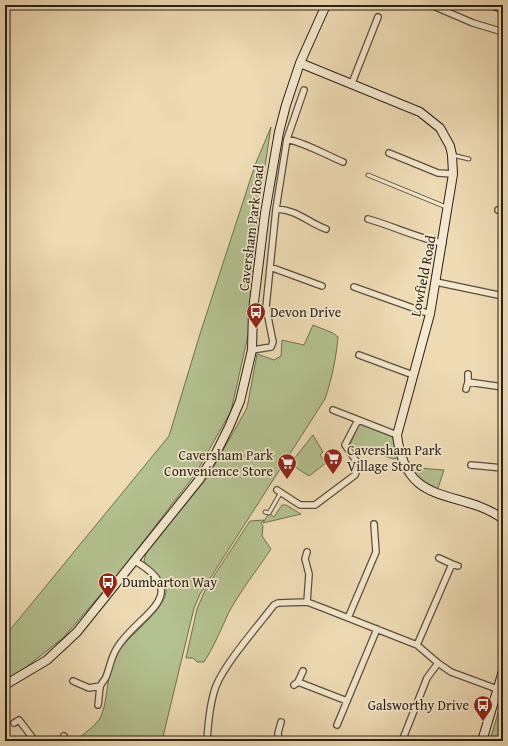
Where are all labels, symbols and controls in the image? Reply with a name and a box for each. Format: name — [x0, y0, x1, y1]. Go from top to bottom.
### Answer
street label: Caversham Park Road — [233, 163, 269, 292]
street label: Lowfield Road — [405, 233, 441, 318]
bus stop icon: Devon Drive — [245, 301, 267, 329]
place label: Devon Drive — [270, 302, 342, 322]
place label: Caversham Park Village Store — [347, 440, 442, 476]
place label: Caversham Park Convenience Store — [164, 445, 274, 481]
supermarket icon: Caversham Park Village Store — [322, 447, 344, 475]
supermarket icon: Caversham Park Convenience Store — [276, 452, 298, 480]
bus stop icon: Dumbarton Way — [97, 571, 119, 599]
place label: Dumbarton Way — [122, 572, 217, 592]
bus stop icon: Galsworthy Drive — [472, 694, 494, 722]
place label: Galsworthy Drive — [368, 695, 469, 715]

